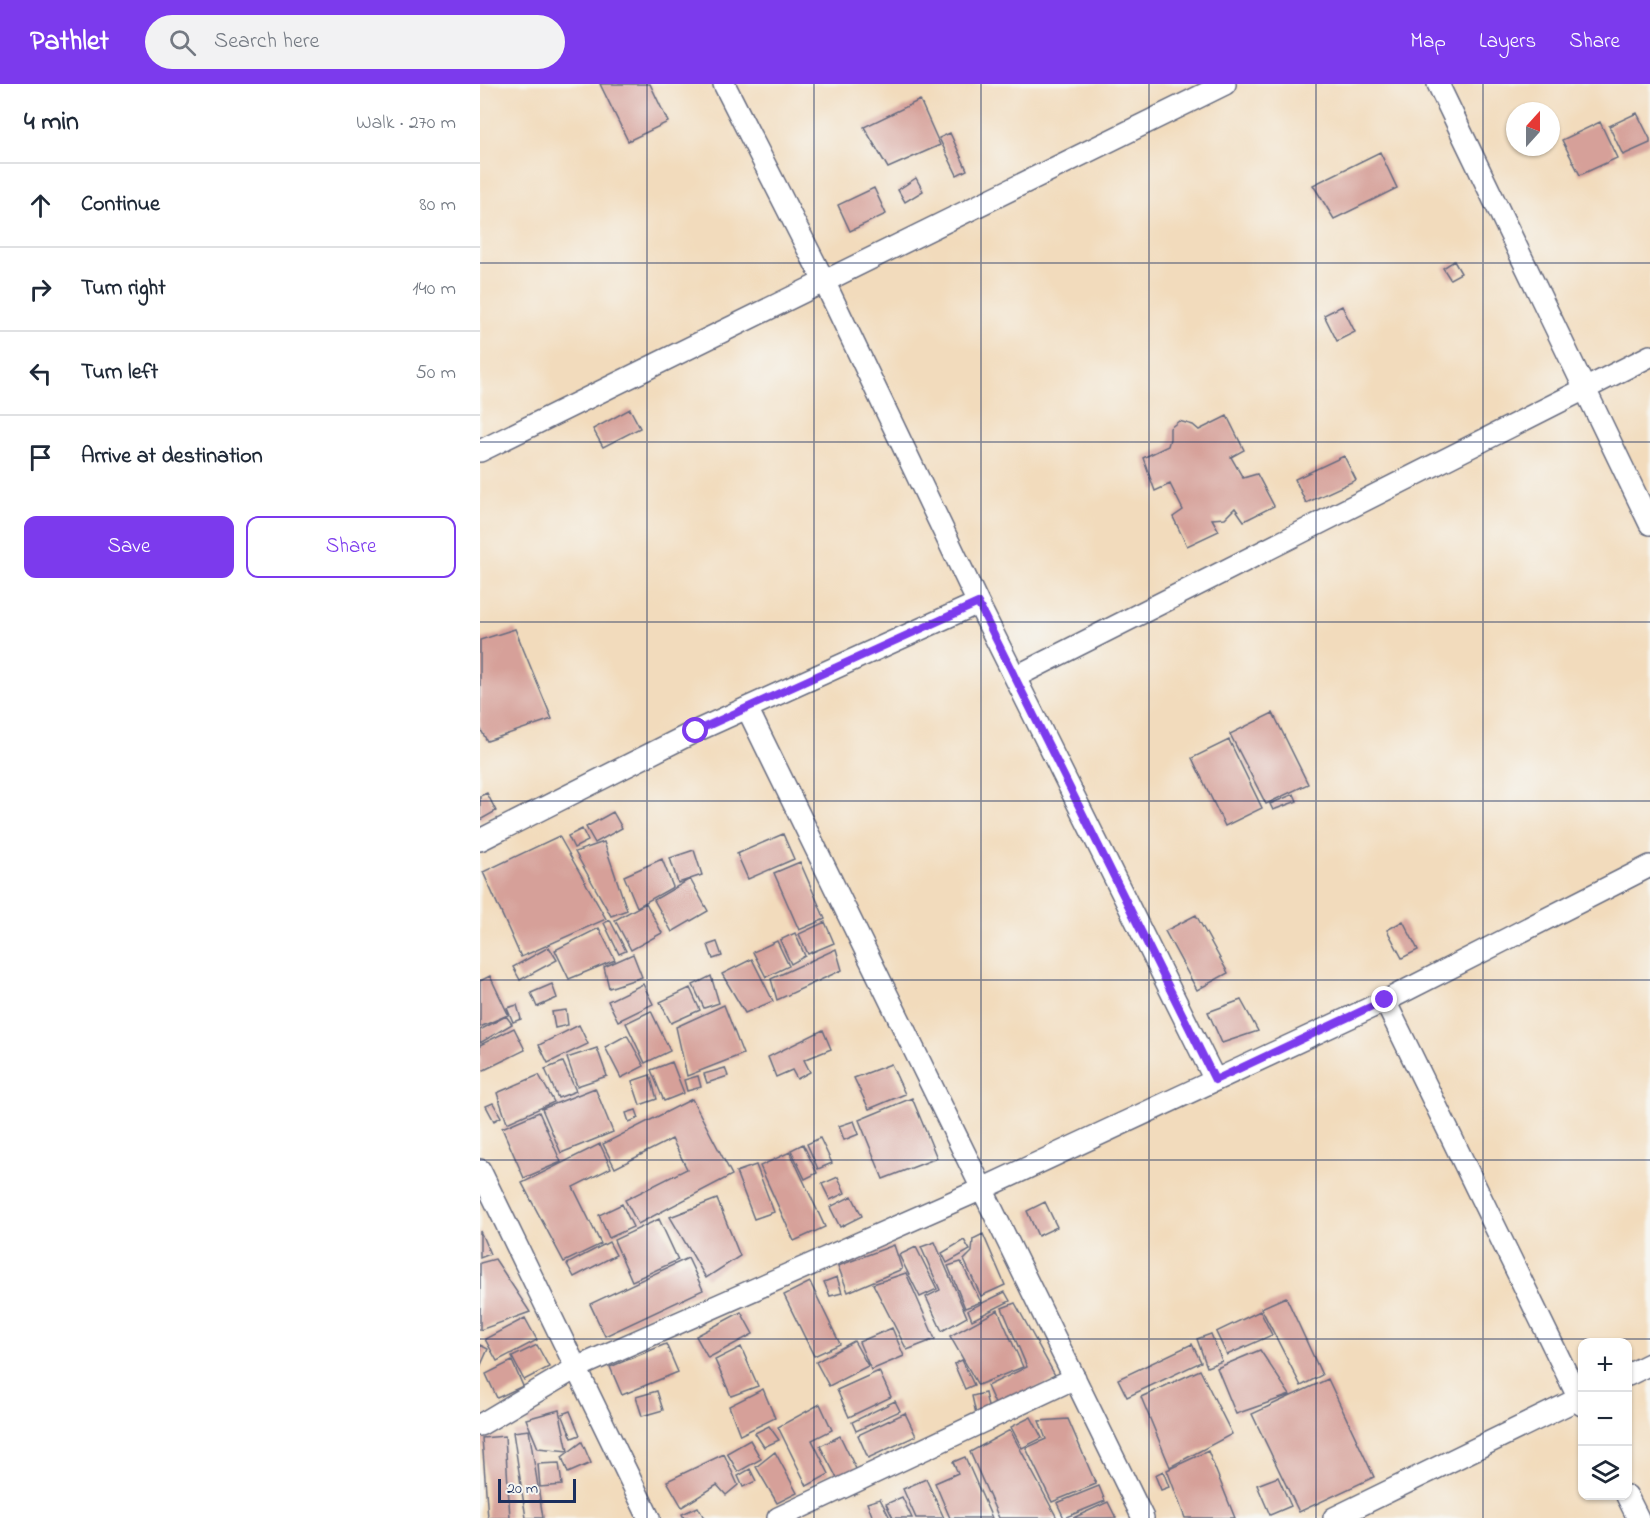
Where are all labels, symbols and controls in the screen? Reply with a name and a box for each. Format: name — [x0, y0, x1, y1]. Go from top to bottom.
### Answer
search box — [145, 15, 565, 69]
text: Pathlet — [30, 22, 109, 63]
icon: search — [166, 26, 199, 59]
text: Search here — [214, 26, 319, 58]
text: Map — [1410, 27, 1446, 57]
text: Layers — [1479, 27, 1536, 57]
text: Share — [1569, 27, 1620, 57]
north arrow — [1506, 102, 1560, 156]
text: 4 min — [24, 104, 79, 142]
text: Walk · 270 m — [356, 109, 456, 138]
icon: ahead — [24, 189, 57, 222]
text: Continue — [81, 189, 160, 221]
text: 80 m — [419, 191, 456, 220]
icon: right — [24, 273, 57, 306]
text: Turn right — [81, 273, 166, 305]
text: 140 m — [412, 275, 456, 304]
icon: left — [24, 357, 57, 390]
text: Turn left — [81, 357, 158, 389]
text: 50 m — [415, 359, 456, 388]
icon: arrive — [24, 441, 57, 474]
text: Arrive at destination — [81, 441, 263, 473]
button: Save — [24, 516, 234, 578]
button: Share — [246, 516, 456, 578]
route start — [682, 717, 708, 743]
route end — [1371, 986, 1397, 1012]
map controls — [1578, 1338, 1632, 1500]
button: + — [1578, 1338, 1632, 1392]
button: − — [1578, 1392, 1632, 1446]
button: layers — [1578, 1446, 1632, 1500]
scale bar — [498, 1476, 576, 1504]
text: 20 m — [507, 1477, 538, 1501]

